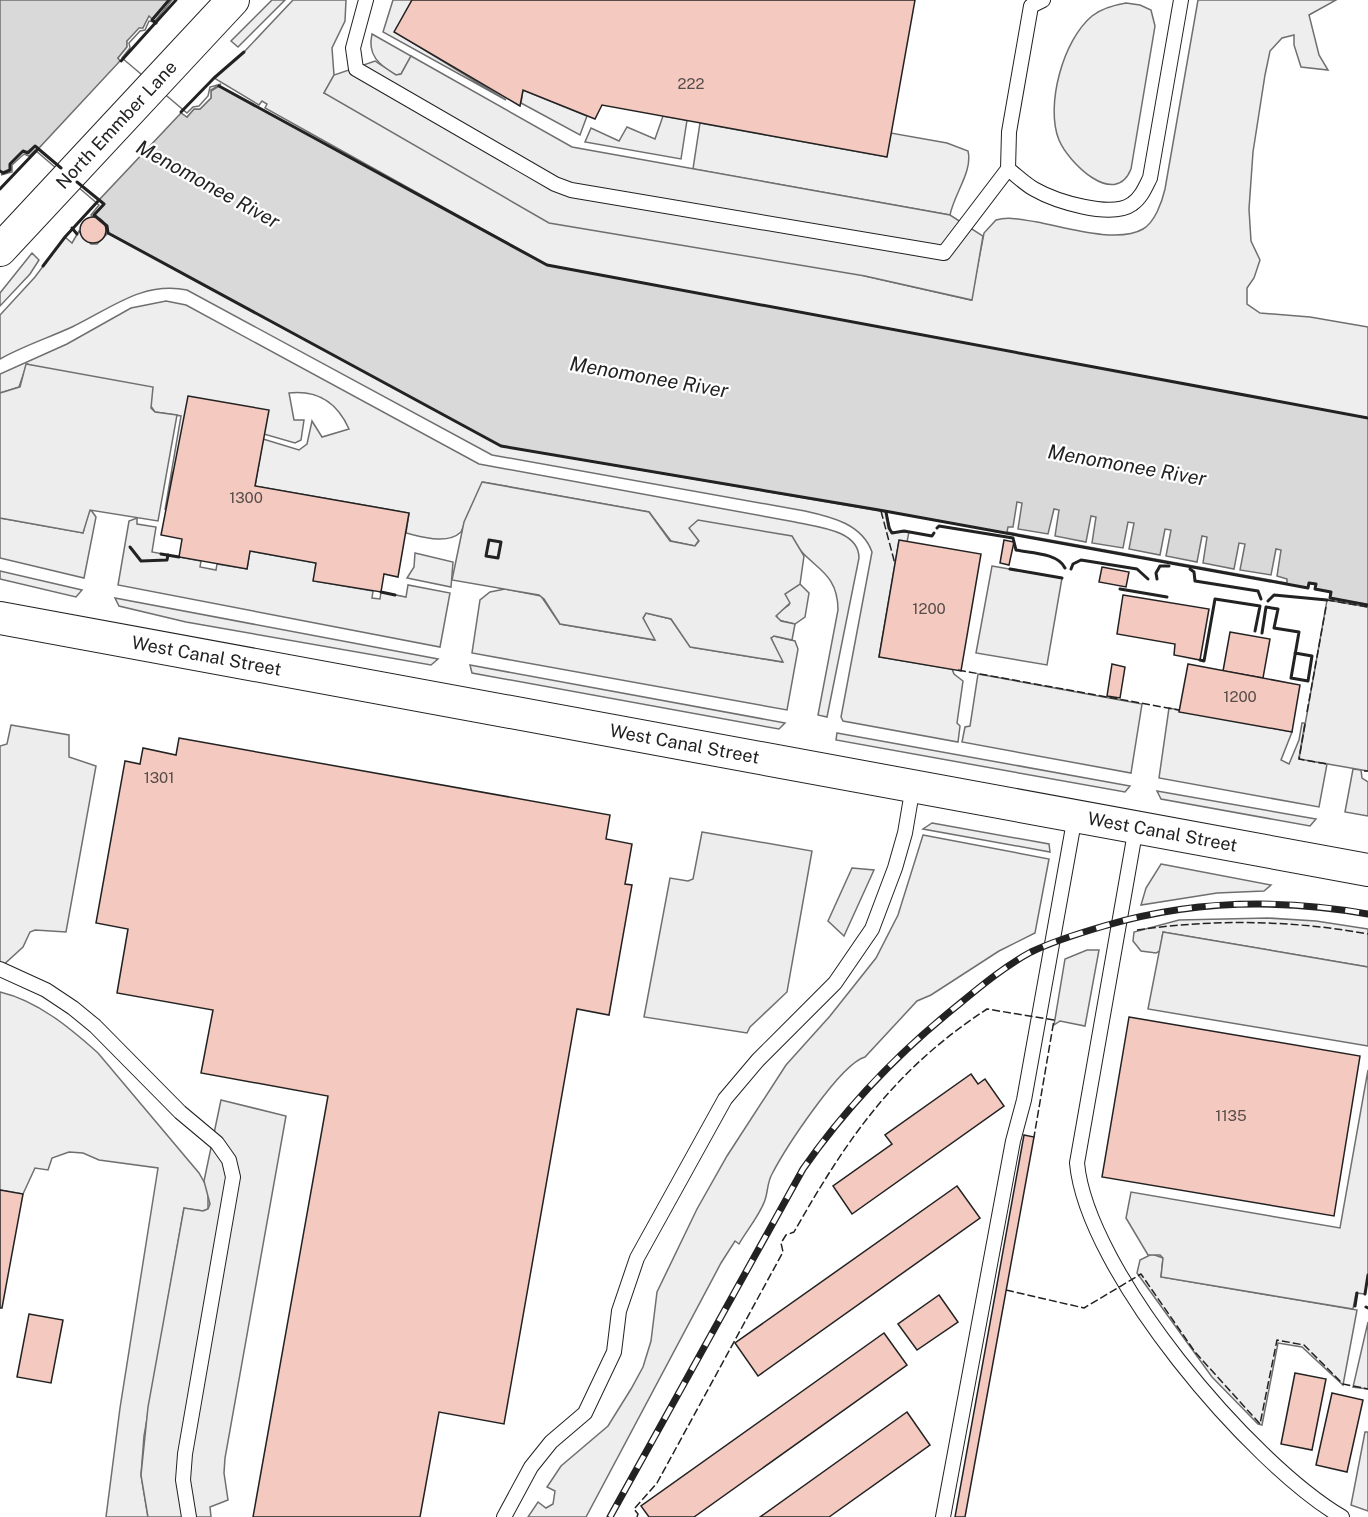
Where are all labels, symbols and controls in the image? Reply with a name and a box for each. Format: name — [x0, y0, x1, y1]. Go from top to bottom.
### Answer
street label: North Emmber Lane — [51, 56, 181, 193]
house number: 222 — [678, 75, 704, 92]
water label: Menomonee River — [132, 135, 284, 234]
water label: Menomonee River — [568, 351, 731, 403]
water label: Menomonee River — [1046, 439, 1209, 491]
house number: 1300 — [229, 489, 263, 506]
house number: 1200 — [912, 600, 946, 617]
street label: West Canal Street — [130, 631, 283, 680]
house number: 1200 — [1223, 688, 1257, 705]
street label: West Canal Street — [608, 720, 761, 768]
house number: 1301 — [144, 769, 174, 786]
street label: West Canal Street — [1086, 808, 1239, 856]
house number: 1135 — [1215, 1107, 1247, 1124]

